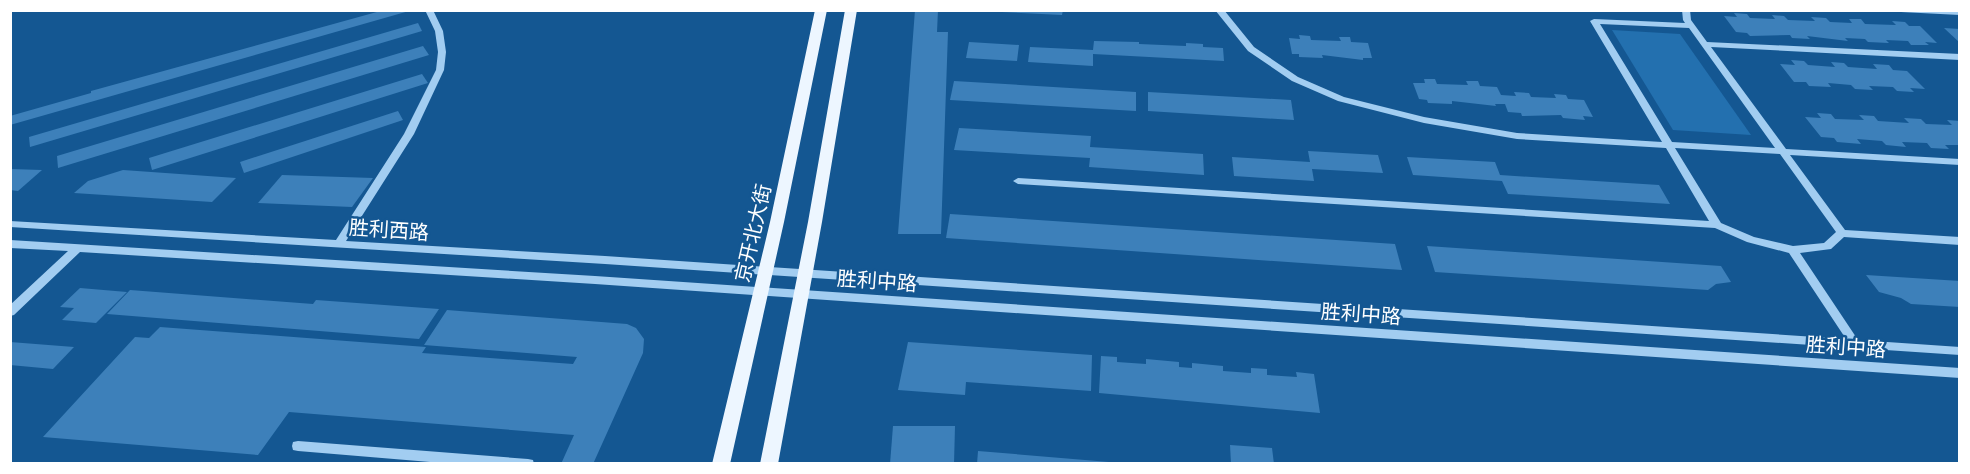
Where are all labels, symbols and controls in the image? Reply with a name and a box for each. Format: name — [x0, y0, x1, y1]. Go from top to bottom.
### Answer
street label: 京开北大街 — [729, 182, 775, 284]
street label: 胜利西路 — [348, 214, 430, 244]
street label: 胜利中路 — [836, 265, 918, 295]
street label: 胜利中路 — [1320, 298, 1402, 328]
street label: 胜利中路 — [1805, 331, 1887, 361]

